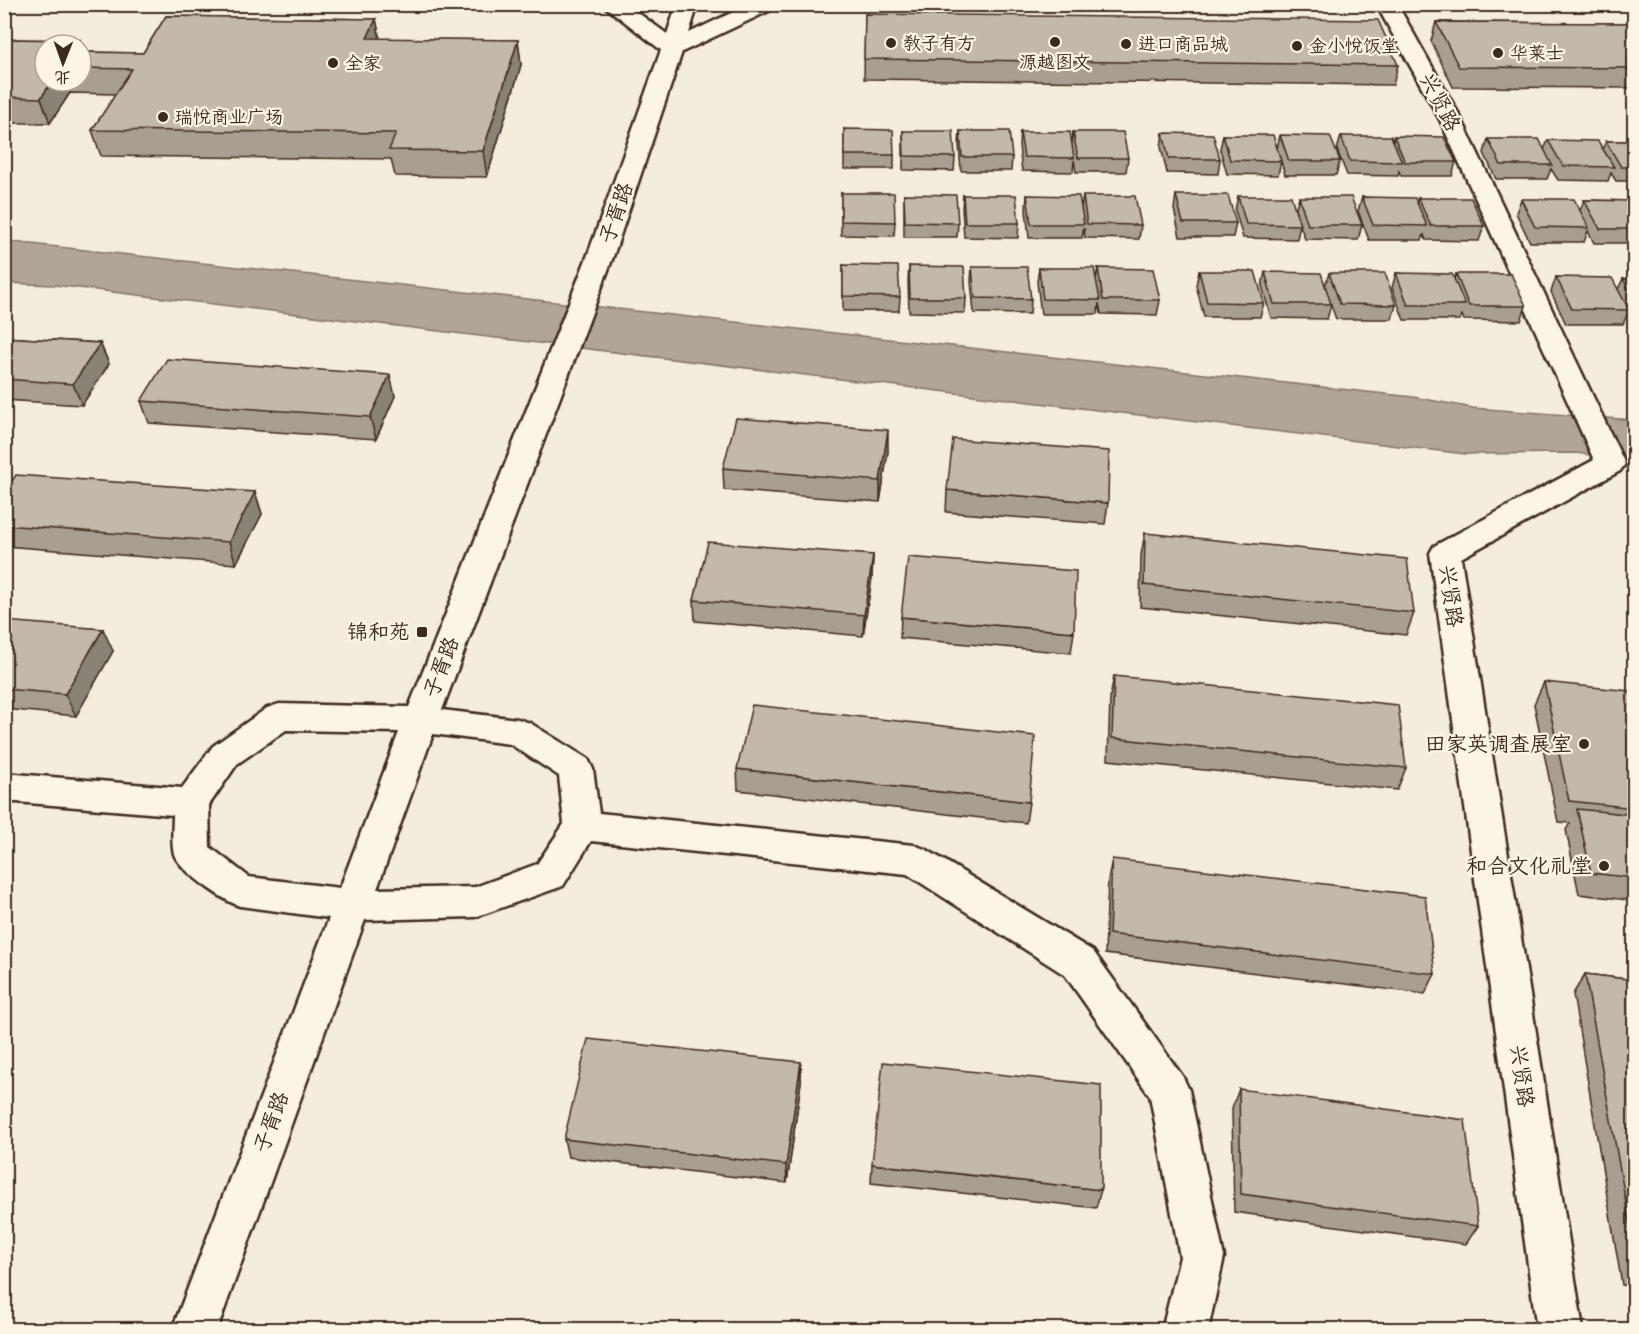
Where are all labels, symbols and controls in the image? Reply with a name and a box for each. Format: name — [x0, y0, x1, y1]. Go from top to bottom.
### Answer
place label: 教子有方 — [903, 32, 975, 58]
north arrow — [33, 33, 93, 93]
place label: 进口商品城 — [1138, 33, 1228, 59]
marker: 源越图文 — [1048, 35, 1062, 49]
place label: 金小悦饭堂 — [1309, 35, 1399, 61]
marker: 教子有方 — [884, 36, 898, 50]
marker: 进口商品城 — [1119, 37, 1133, 51]
marker: 金小悦饭堂 — [1290, 39, 1304, 53]
place label: 华莱士 — [1510, 42, 1564, 68]
marker: 华莱士 — [1491, 46, 1505, 60]
place label: 源越图文 — [1019, 51, 1091, 77]
place label: 全家 — [345, 52, 381, 78]
marker: 全家 — [326, 56, 340, 70]
text: 北 — [55, 64, 71, 88]
street label: 兴贤路 — [1410, 68, 1466, 138]
place label: 瑞悦商业广场 — [175, 106, 283, 132]
marker: 瑞悦商业广场 — [156, 110, 170, 124]
street label: 子胥路 — [593, 179, 642, 248]
street label: 兴贤路 — [1430, 563, 1468, 630]
place label: 锦和苑 — [347, 619, 410, 649]
marker: 锦和苑 — [415, 625, 429, 639]
street label: 子胥路 — [418, 633, 468, 703]
place label: 田家英调查展室 — [1425, 731, 1572, 761]
marker: 田家英调查展室 — [1577, 737, 1591, 751]
place label: 和合文化礼堂 — [1466, 853, 1592, 883]
marker: 和合文化礼堂 — [1597, 859, 1611, 873]
street label: 兴贤路 — [1501, 1043, 1539, 1110]
street label: 子胥路 — [248, 1088, 298, 1157]

